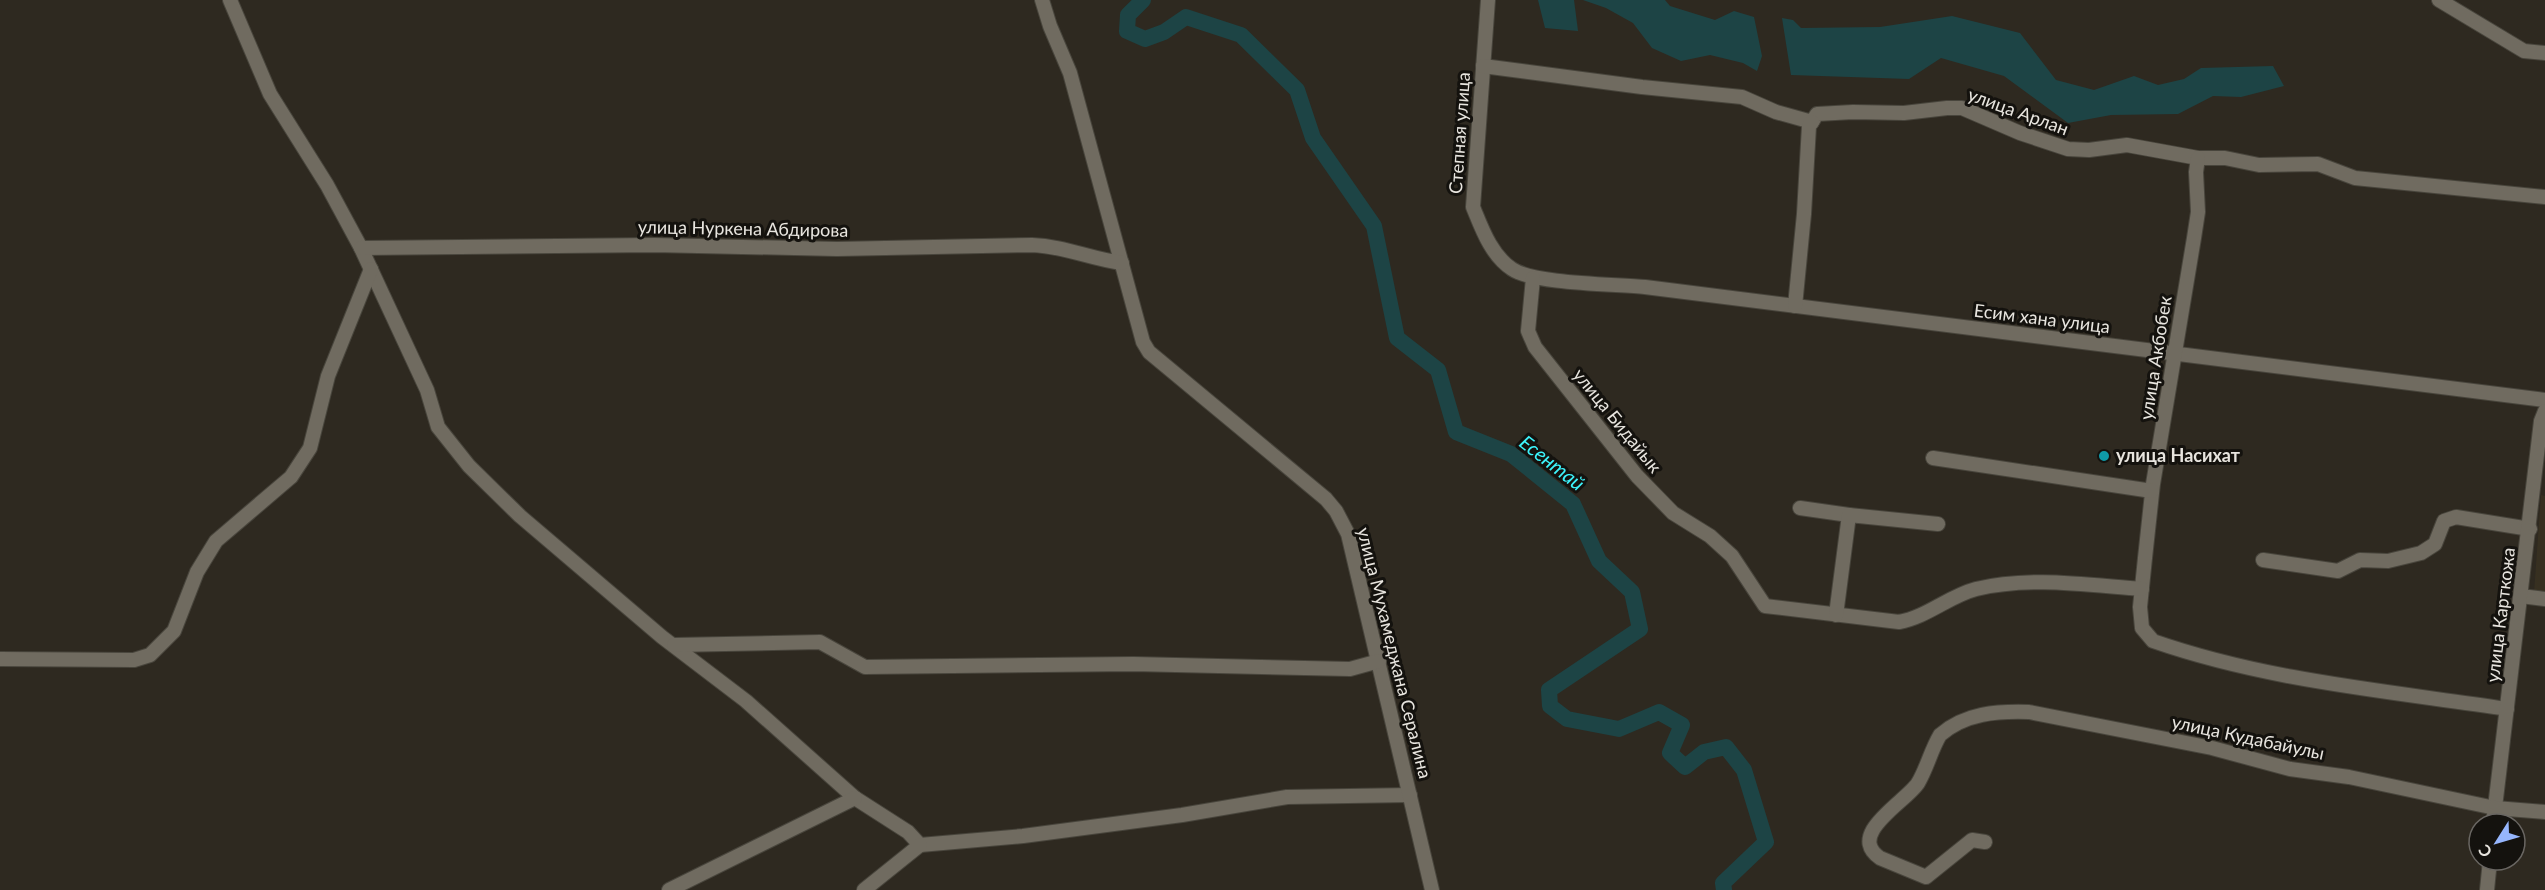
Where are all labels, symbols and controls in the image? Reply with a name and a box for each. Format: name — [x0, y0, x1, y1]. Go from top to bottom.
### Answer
street label: Степная улица — [1444, 71, 1474, 194]
street label: улица Арлан — [1965, 83, 2072, 139]
street label: улица Нуркена Абдирова — [638, 215, 848, 241]
street label: улица Акбобек — [2134, 294, 2176, 421]
street label: Есим хана улица — [1973, 299, 2111, 337]
street label: улица Бидайык — [1569, 364, 1667, 478]
water label: Есентай — [1515, 429, 1590, 495]
place label: улица Насихат — [2116, 444, 2241, 466]
marker: улица Насихат — [2097, 449, 2111, 463]
street label: улица Мухамеджана Сералина — [1353, 525, 1437, 781]
street label: улица Карткожа — [2481, 546, 2519, 683]
street label: улица Кудабайулы — [2170, 710, 2326, 764]
north arrow — [2467, 812, 2527, 872]
text: С — [2474, 841, 2495, 861]

